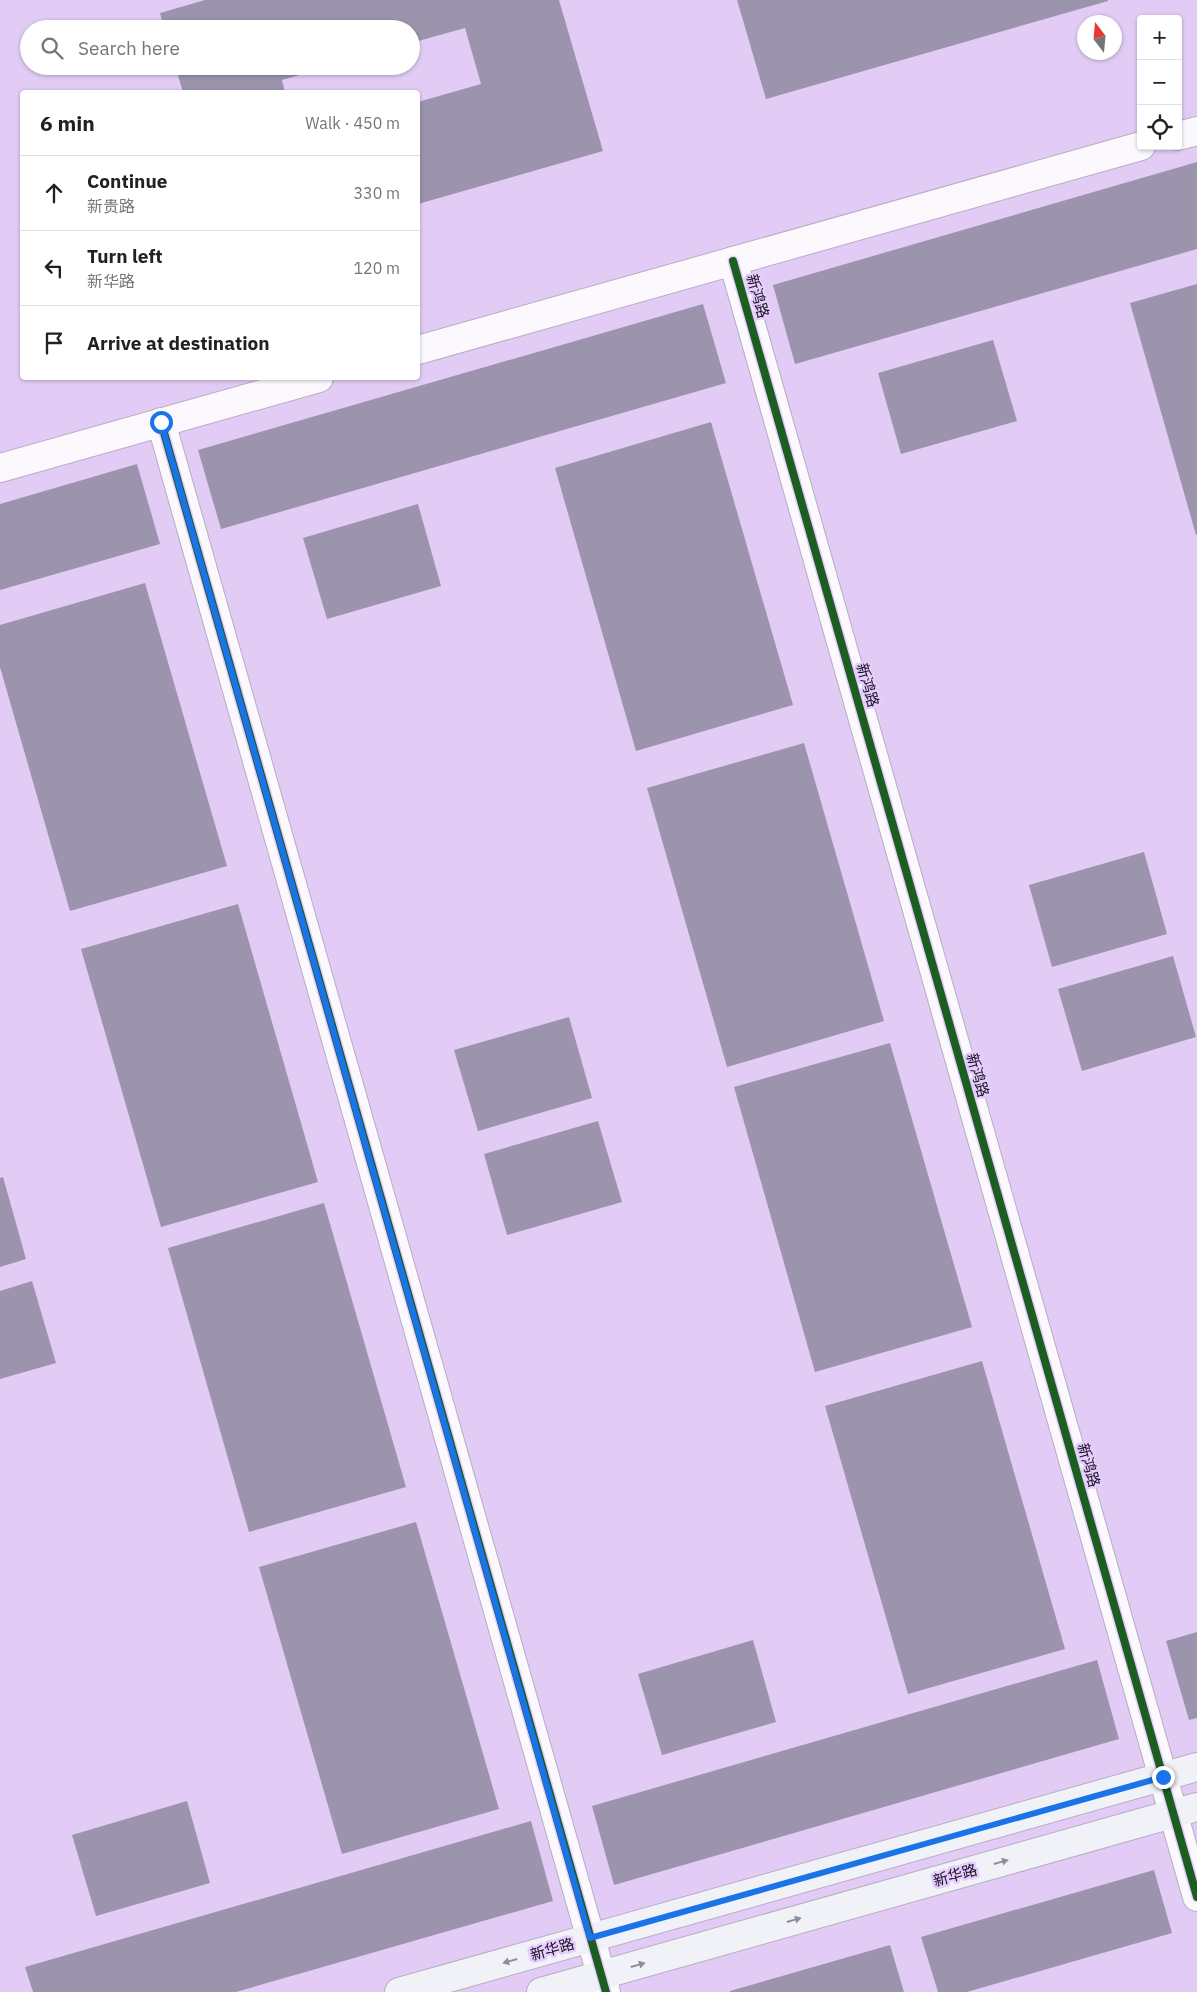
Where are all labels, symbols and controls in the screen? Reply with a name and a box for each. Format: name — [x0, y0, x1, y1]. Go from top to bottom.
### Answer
north arrow — [1077, 15, 1122, 60]
map controls — [1137, 15, 1182, 150]
button: + — [1137, 15, 1182, 60]
search box — [20, 20, 420, 75]
icon: search — [38, 34, 66, 62]
text: Search here — [78, 36, 180, 60]
button: − — [1137, 60, 1182, 105]
button: locate — [1137, 105, 1182, 150]
text: 6 min — [40, 109, 95, 137]
text: Walk · 450 m — [305, 113, 400, 133]
text: Continue — [87, 169, 167, 193]
icon: ahead — [40, 179, 68, 207]
text: 330 m — [353, 183, 400, 203]
text: 新贵路 — [87, 196, 135, 216]
text: Turn left — [87, 244, 163, 268]
icon: left — [40, 254, 68, 282]
text: 120 m — [353, 258, 400, 278]
text: 新华路 — [87, 271, 135, 291]
street label: 新鸿路 — [743, 272, 773, 320]
icon: arrive — [40, 329, 68, 357]
text: Arrive at destination — [87, 331, 270, 355]
route start — [150, 411, 173, 434]
street label: 新鸿路 — [853, 661, 883, 709]
street label: 新鸿路 — [963, 1051, 993, 1099]
street label: 新鸿路 — [1074, 1441, 1104, 1489]
route end — [1152, 1766, 1175, 1789]
one-way arrow — [994, 1858, 1009, 1866]
street label: 新华路 — [931, 1860, 979, 1890]
one-way arrow — [787, 1916, 802, 1924]
street label: 新华路 — [528, 1934, 576, 1964]
one-way arrow — [502, 1957, 517, 1965]
one-way arrow — [631, 1960, 646, 1968]

